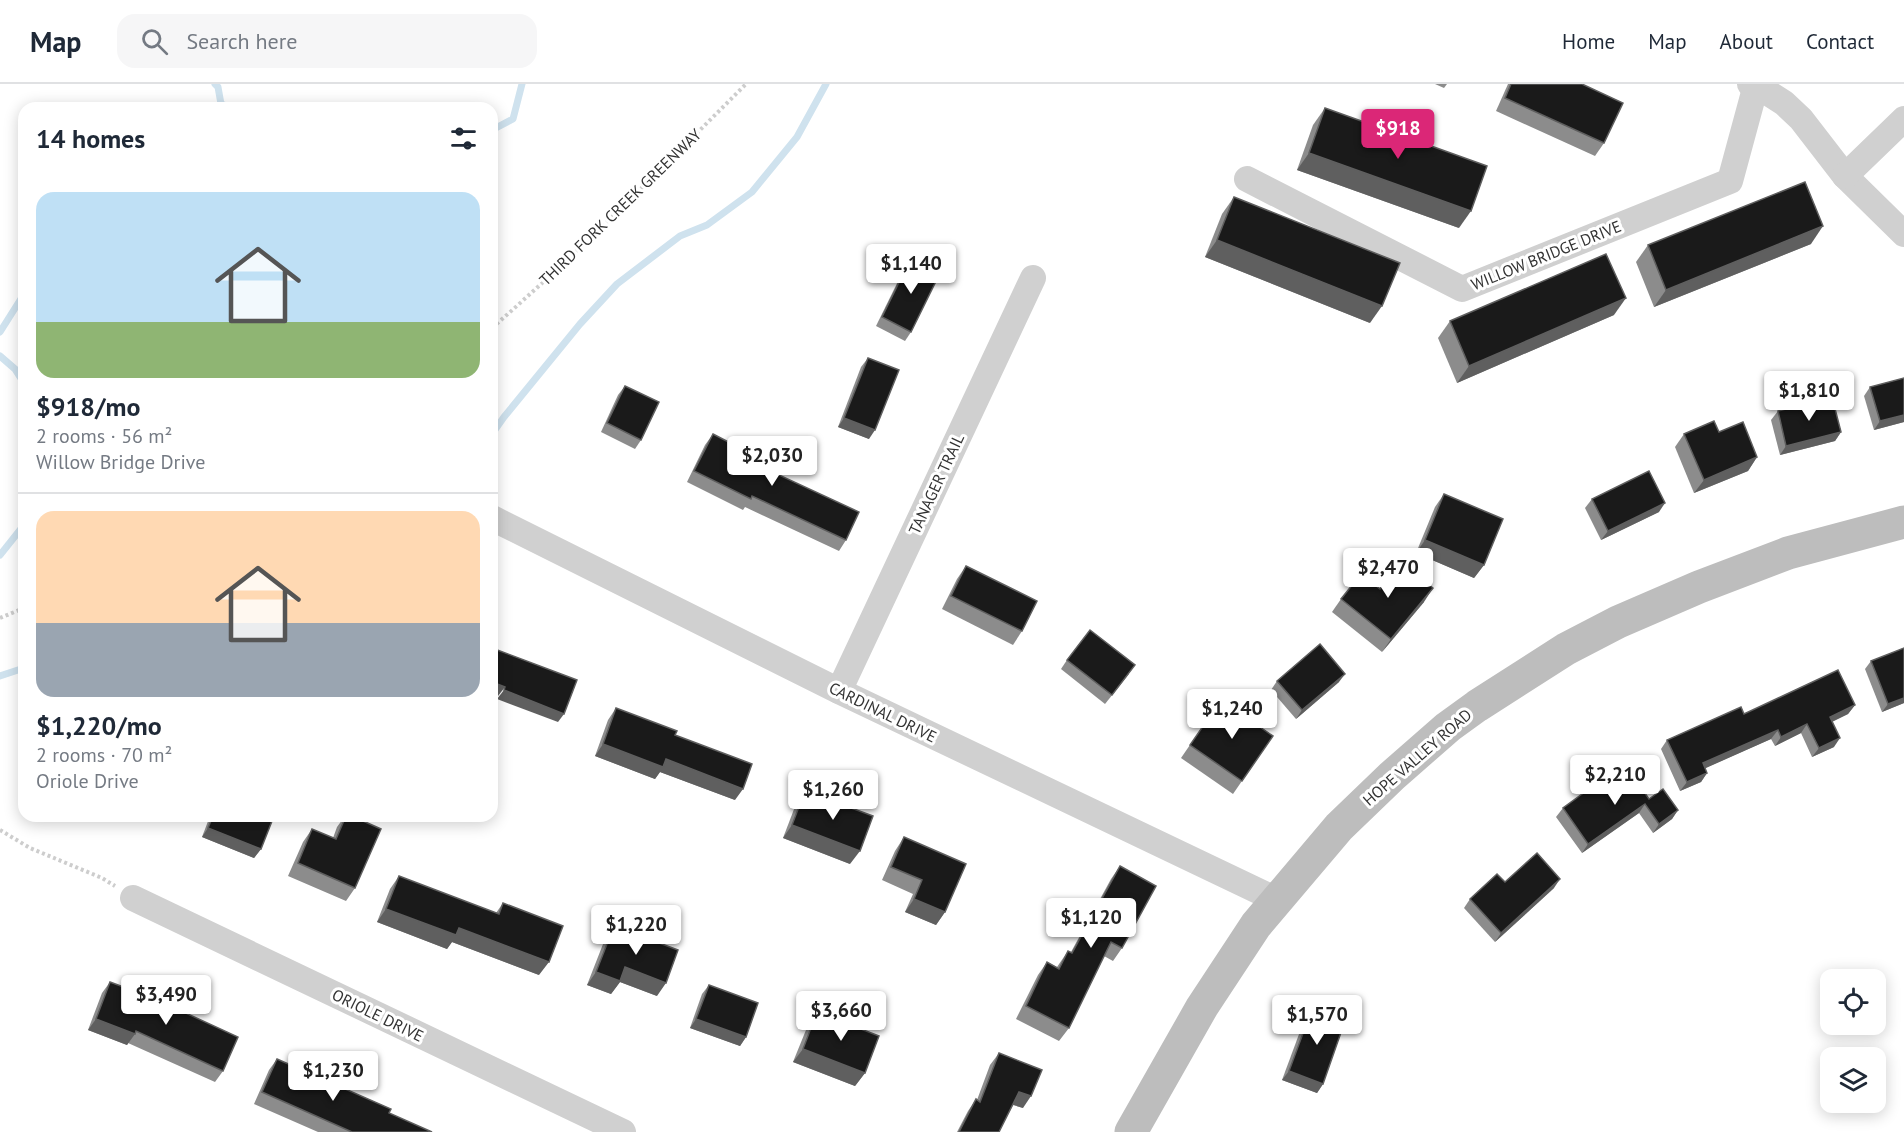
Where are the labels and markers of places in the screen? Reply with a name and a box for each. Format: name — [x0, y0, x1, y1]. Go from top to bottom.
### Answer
pin: $918 — [1362, 109, 1434, 160]
pin: $1,140 — [862, 244, 960, 295]
pin: $1,810 — [1760, 371, 1858, 422]
pin: $2,030 — [723, 436, 821, 487]
pin: $2,470 — [1339, 548, 1437, 599]
pin: $1,240 — [1183, 689, 1281, 740]
pin: $2,210 — [1566, 755, 1664, 806]
pin: $1,260 — [784, 770, 882, 821]
pin: $1,120 — [1042, 898, 1140, 949]
pin: $1,220 — [587, 905, 685, 956]
pin: $3,490 — [117, 975, 215, 1026]
pin: $3,660 — [792, 991, 890, 1042]
pin: $1,570 — [1268, 995, 1366, 1046]
pin: $1,230 — [284, 1051, 382, 1102]

